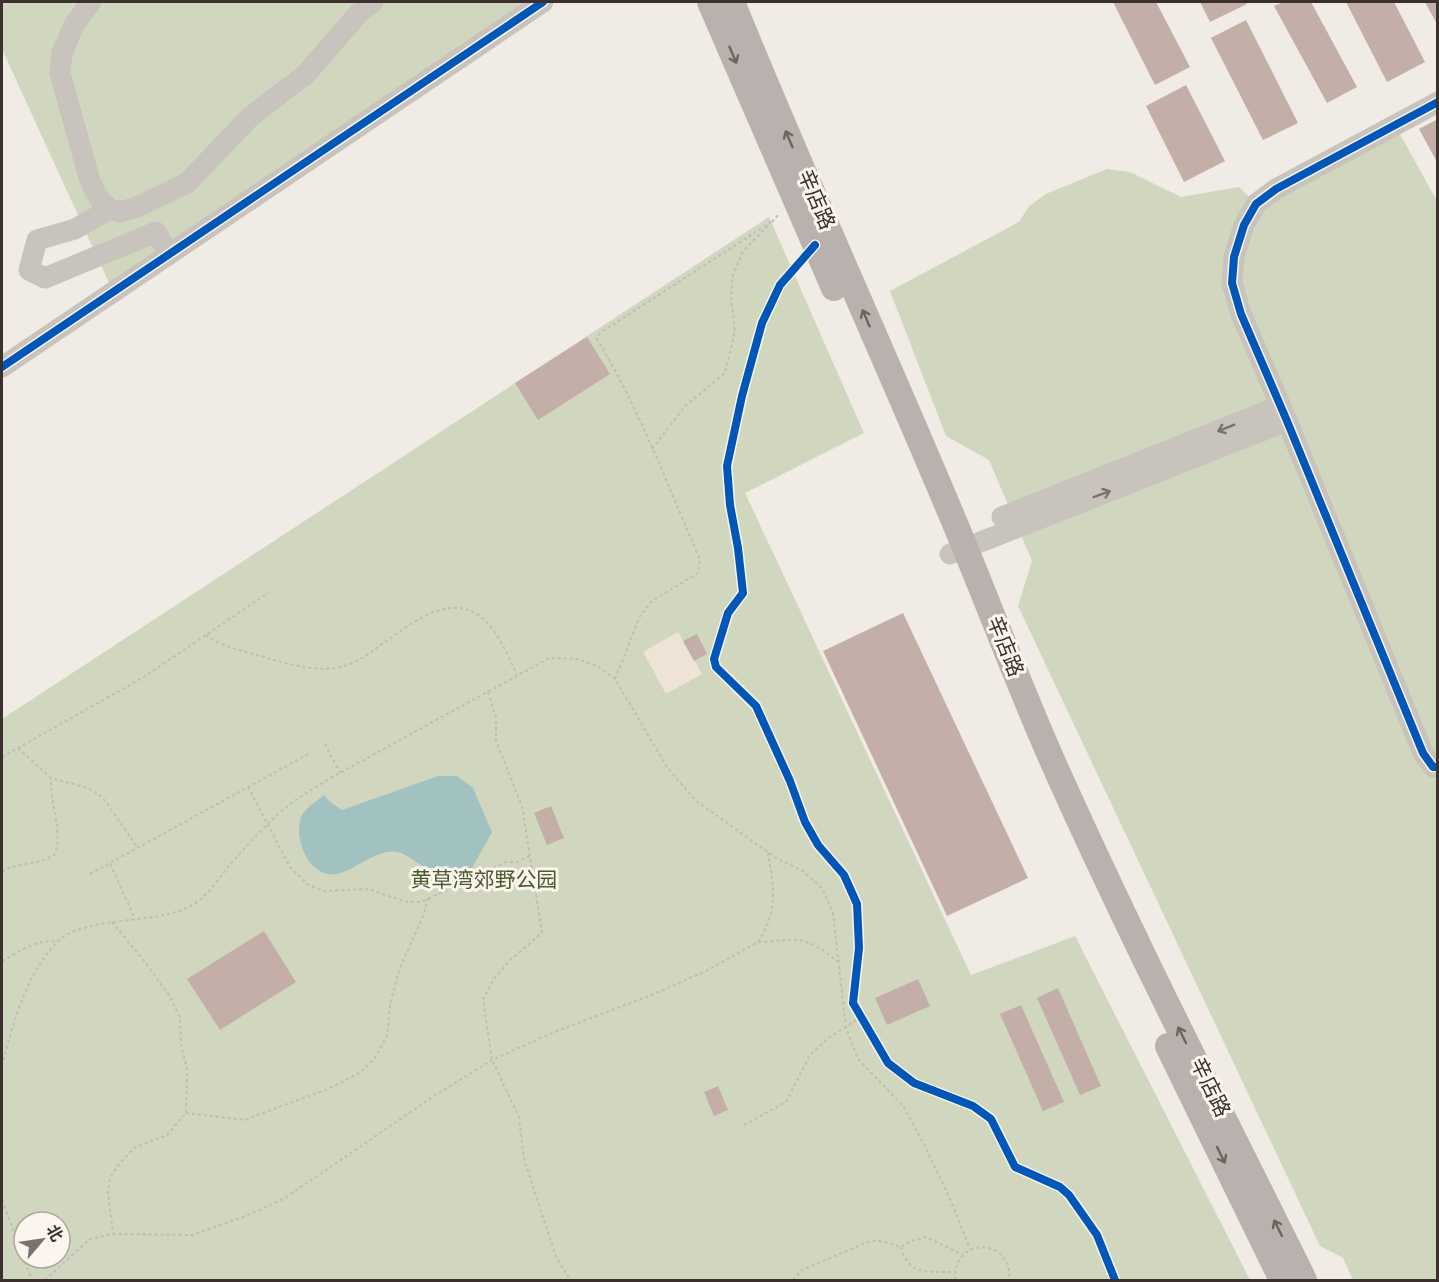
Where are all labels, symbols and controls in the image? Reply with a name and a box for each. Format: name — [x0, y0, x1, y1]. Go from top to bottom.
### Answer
one-way arrow — [728, 46, 739, 64]
one-way arrow — [783, 131, 794, 149]
street label: 辛店路 — [790, 166, 840, 234]
one-way arrow — [860, 310, 872, 328]
one-way arrow — [1217, 423, 1236, 434]
one-way arrow — [1093, 488, 1111, 499]
street label: 辛店路 — [980, 613, 1028, 681]
park label: 黄草湾郊野公园 — [411, 868, 558, 895]
one-way arrow — [1176, 1026, 1188, 1044]
street label: 辛店路 — [1183, 1054, 1235, 1122]
one-way arrow — [1216, 1145, 1228, 1163]
north arrow — [12, 1210, 72, 1270]
one-way arrow — [1272, 1220, 1284, 1238]
text: 北 — [41, 1222, 66, 1246]

